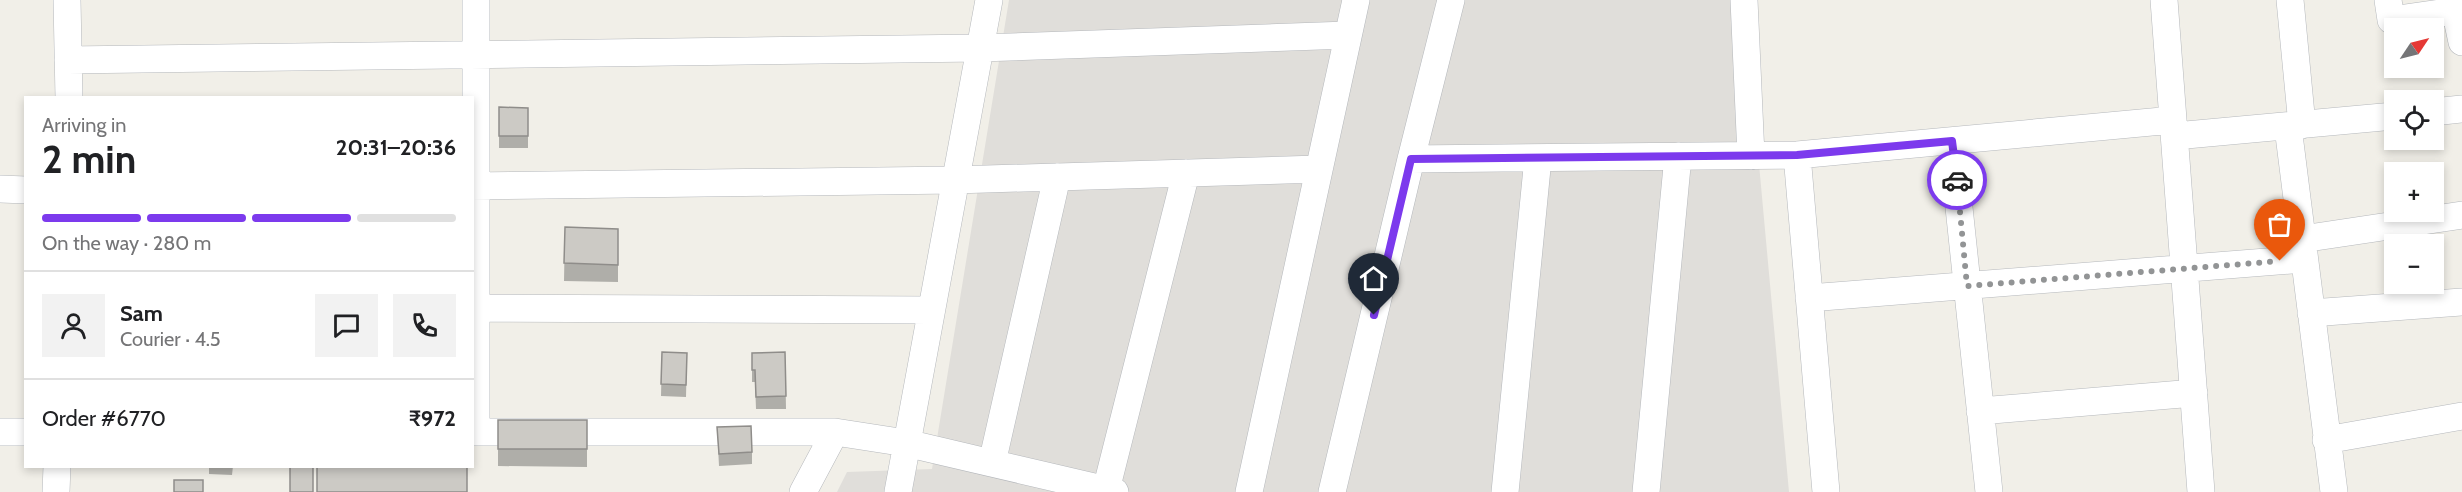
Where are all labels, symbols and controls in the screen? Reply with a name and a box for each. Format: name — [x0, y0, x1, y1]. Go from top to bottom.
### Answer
north arrow — [2384, 18, 2444, 78]
map controls — [2384, 18, 2444, 294]
button: locate — [2384, 90, 2444, 150]
text: Arriving in — [42, 113, 126, 137]
text: 20:31–20:36 — [336, 134, 456, 161]
text: 2 min — [42, 135, 136, 183]
courier — [1927, 150, 1987, 210]
button: + — [2384, 162, 2444, 222]
icon: car — [1941, 164, 1974, 197]
pin — [2254, 199, 2305, 261]
icon: bag — [2263, 208, 2296, 241]
text: On the way · 280 m — [42, 231, 211, 255]
button: − — [2384, 234, 2444, 294]
pin — [1348, 253, 1399, 315]
icon: home — [1357, 262, 1390, 295]
button: person — [42, 294, 105, 357]
button: chat — [315, 294, 378, 357]
button: phone — [393, 294, 456, 357]
text: Sam — [120, 300, 163, 327]
text: Courier · 4.5 — [120, 327, 221, 351]
text: Order #6770 — [42, 405, 166, 432]
text: ₹972 — [409, 405, 456, 432]

